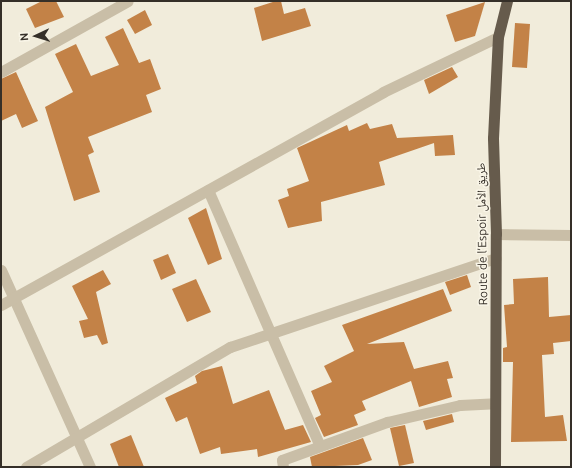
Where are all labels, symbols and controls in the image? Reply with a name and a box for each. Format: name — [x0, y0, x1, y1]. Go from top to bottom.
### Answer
north arrow — [16, 16, 56, 56]
text: N — [18, 32, 30, 41]
street label: Route de l’Espoir طريق الأمل — [474, 162, 490, 306]

